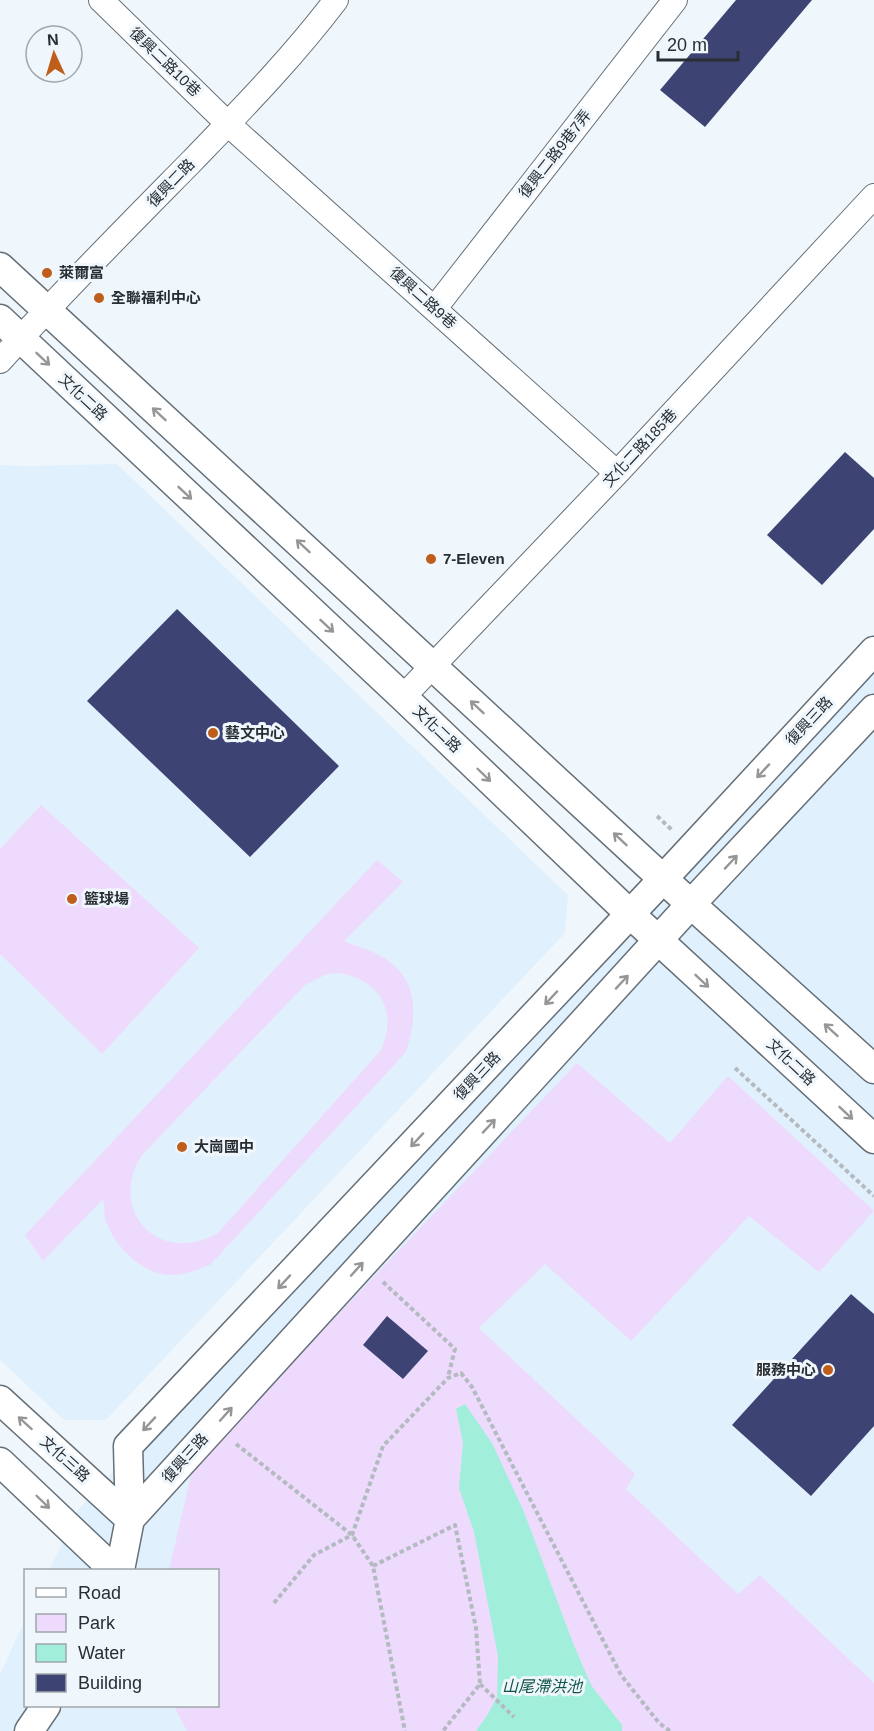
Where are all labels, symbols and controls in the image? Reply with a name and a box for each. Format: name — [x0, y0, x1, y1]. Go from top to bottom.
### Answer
north arrow — [24, 24, 84, 84]
street label: 復興二路10巷 — [126, 24, 204, 100]
scale bar — [658, 24, 738, 62]
text: N — [47, 31, 59, 48]
text: 20 m — [667, 35, 707, 55]
street label: 復興二路9巷7弄 — [515, 106, 594, 201]
street label: 復興二路 — [144, 155, 198, 210]
street label: 復興二路9巷 — [387, 263, 460, 332]
place label: 萊爾富 — [59, 264, 104, 281]
marker: 萊爾富 — [40, 266, 54, 280]
place label: 全聯福利中心 — [111, 289, 201, 306]
marker: 全聯福利中心 — [92, 291, 106, 305]
one-way arrow — [35, 352, 50, 366]
street label: 文化二路 — [56, 370, 111, 423]
street label: 文化二路185巷 — [599, 405, 680, 490]
one-way arrow — [152, 407, 167, 421]
one-way arrow — [177, 485, 192, 499]
one-way arrow — [295, 539, 310, 553]
place label: 7-Eleven — [443, 550, 505, 567]
marker: 7-Eleven — [424, 552, 438, 566]
one-way arrow — [320, 619, 335, 633]
street label: 復興三路 — [782, 693, 835, 748]
one-way arrow — [470, 700, 485, 714]
street label: 文化二路 — [410, 702, 465, 756]
place label: 藝文中心 — [225, 724, 285, 741]
marker: 藝文中心 — [206, 726, 220, 740]
one-way arrow — [756, 763, 770, 778]
one-way arrow — [477, 767, 492, 782]
one-way arrow — [613, 832, 628, 846]
one-way arrow — [724, 854, 738, 869]
place label: 籃球場 — [84, 890, 129, 907]
marker: 籃球場 — [65, 892, 79, 906]
one-way arrow — [695, 974, 710, 988]
one-way arrow — [614, 975, 629, 990]
one-way arrow — [544, 991, 558, 1006]
one-way arrow — [823, 1023, 838, 1037]
street label: 文化二路 — [764, 1035, 819, 1088]
street label: 復興三路 — [450, 1048, 503, 1103]
one-way arrow — [838, 1106, 853, 1120]
one-way arrow — [482, 1118, 497, 1133]
one-way arrow — [410, 1133, 424, 1148]
place label: 大崗國中 — [194, 1138, 254, 1155]
marker: 大崗國中 — [175, 1140, 189, 1154]
one-way arrow — [350, 1262, 364, 1277]
one-way arrow — [276, 1275, 291, 1290]
place label: 服務中心 — [756, 1361, 816, 1378]
marker: 服務中心 — [821, 1363, 835, 1377]
one-way arrow — [219, 1406, 233, 1421]
one-way arrow — [18, 1416, 33, 1430]
one-way arrow — [142, 1416, 157, 1431]
street label: 復興三路 — [158, 1430, 211, 1486]
street label: 文化三路 — [37, 1432, 93, 1485]
one-way arrow — [35, 1495, 50, 1509]
legend — [24, 1569, 219, 1707]
text: Road — [78, 1583, 121, 1603]
text: Park — [78, 1613, 116, 1633]
text: Water — [78, 1643, 125, 1663]
text: Building — [78, 1673, 142, 1693]
water label: 山尾滯洪池 — [502, 1678, 584, 1695]

